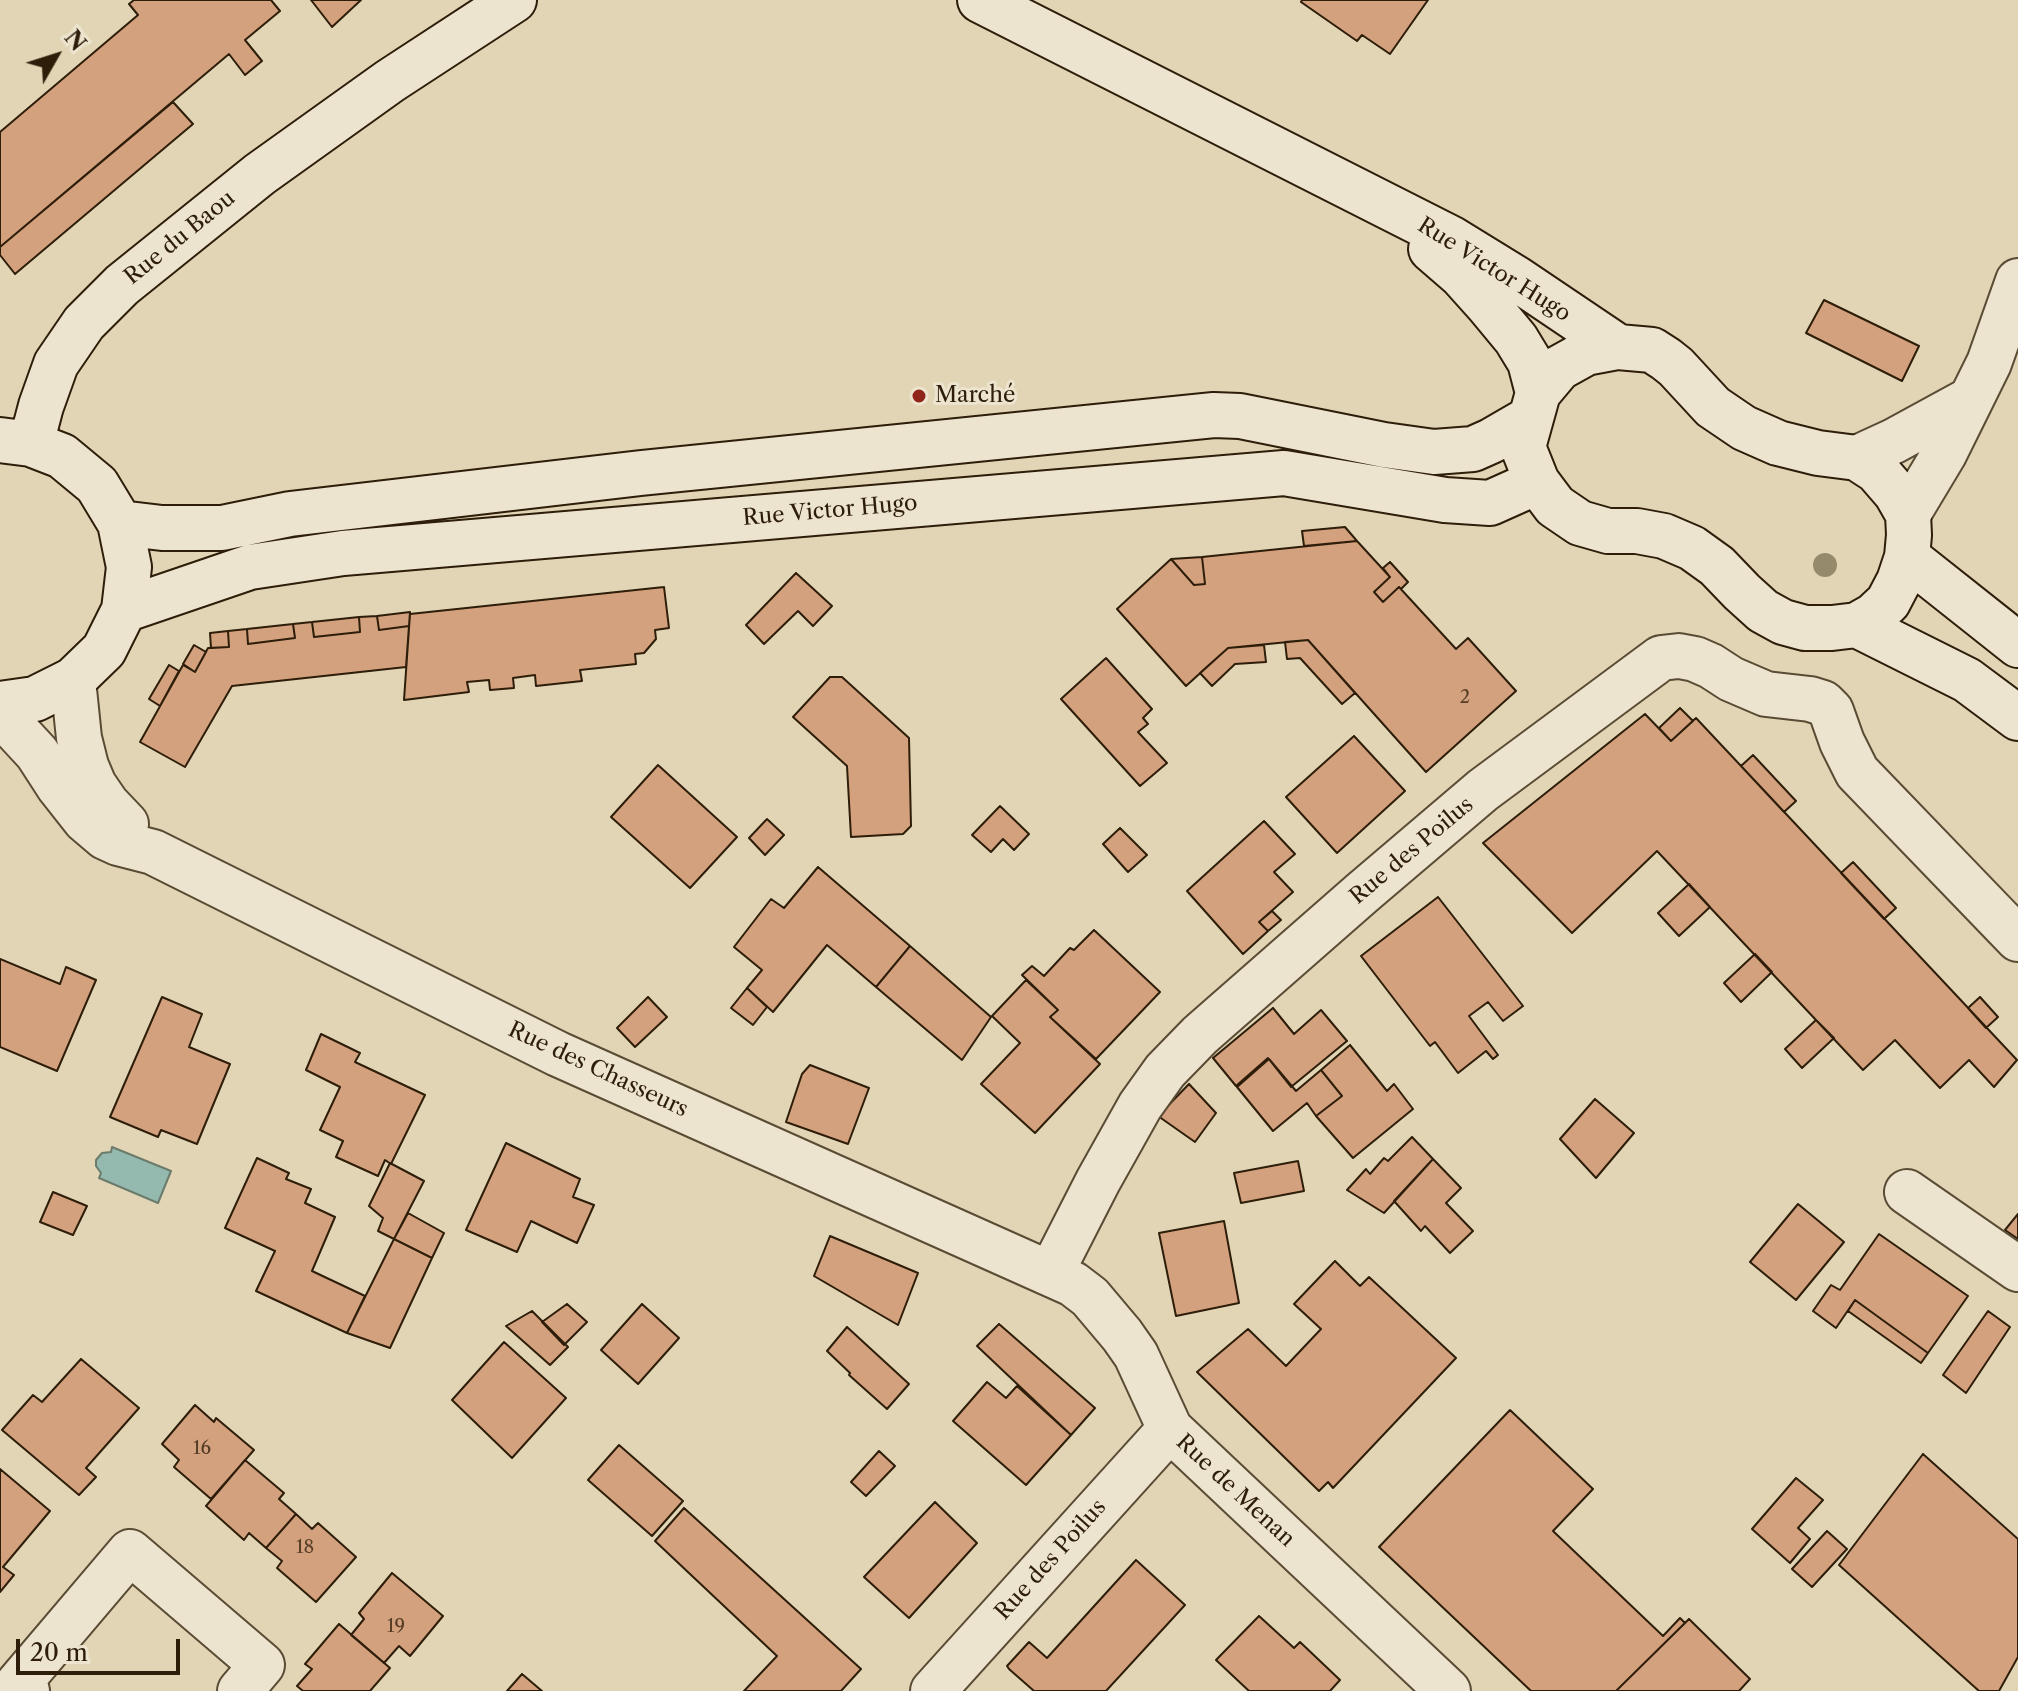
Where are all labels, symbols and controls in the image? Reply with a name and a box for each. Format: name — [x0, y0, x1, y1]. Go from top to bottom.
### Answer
north arrow — [16, 16, 96, 96]
text: N — [59, 25, 92, 57]
street label: Rue du Baou — [119, 185, 241, 291]
street label: Rue Victor Hugo — [1413, 212, 1575, 328]
place label: Marché — [935, 383, 1015, 409]
marker: Marché — [910, 387, 928, 405]
street label: Rue Victor Hugo — [742, 490, 918, 532]
house number: 2 — [1460, 687, 1470, 709]
street label: Rue des Poilus — [1345, 792, 1479, 910]
street label: Rue des Chasseurs — [504, 1017, 692, 1123]
street label: Rue de Menan — [1170, 1429, 1300, 1553]
house number: 16 — [193, 1438, 211, 1460]
street label: Rue des Poilus — [990, 1494, 1112, 1626]
house number: 18 — [296, 1537, 314, 1559]
house number: 19 — [387, 1616, 405, 1638]
scale bar — [20, 1623, 184, 1673]
text: 20 m — [30, 1638, 88, 1667]

